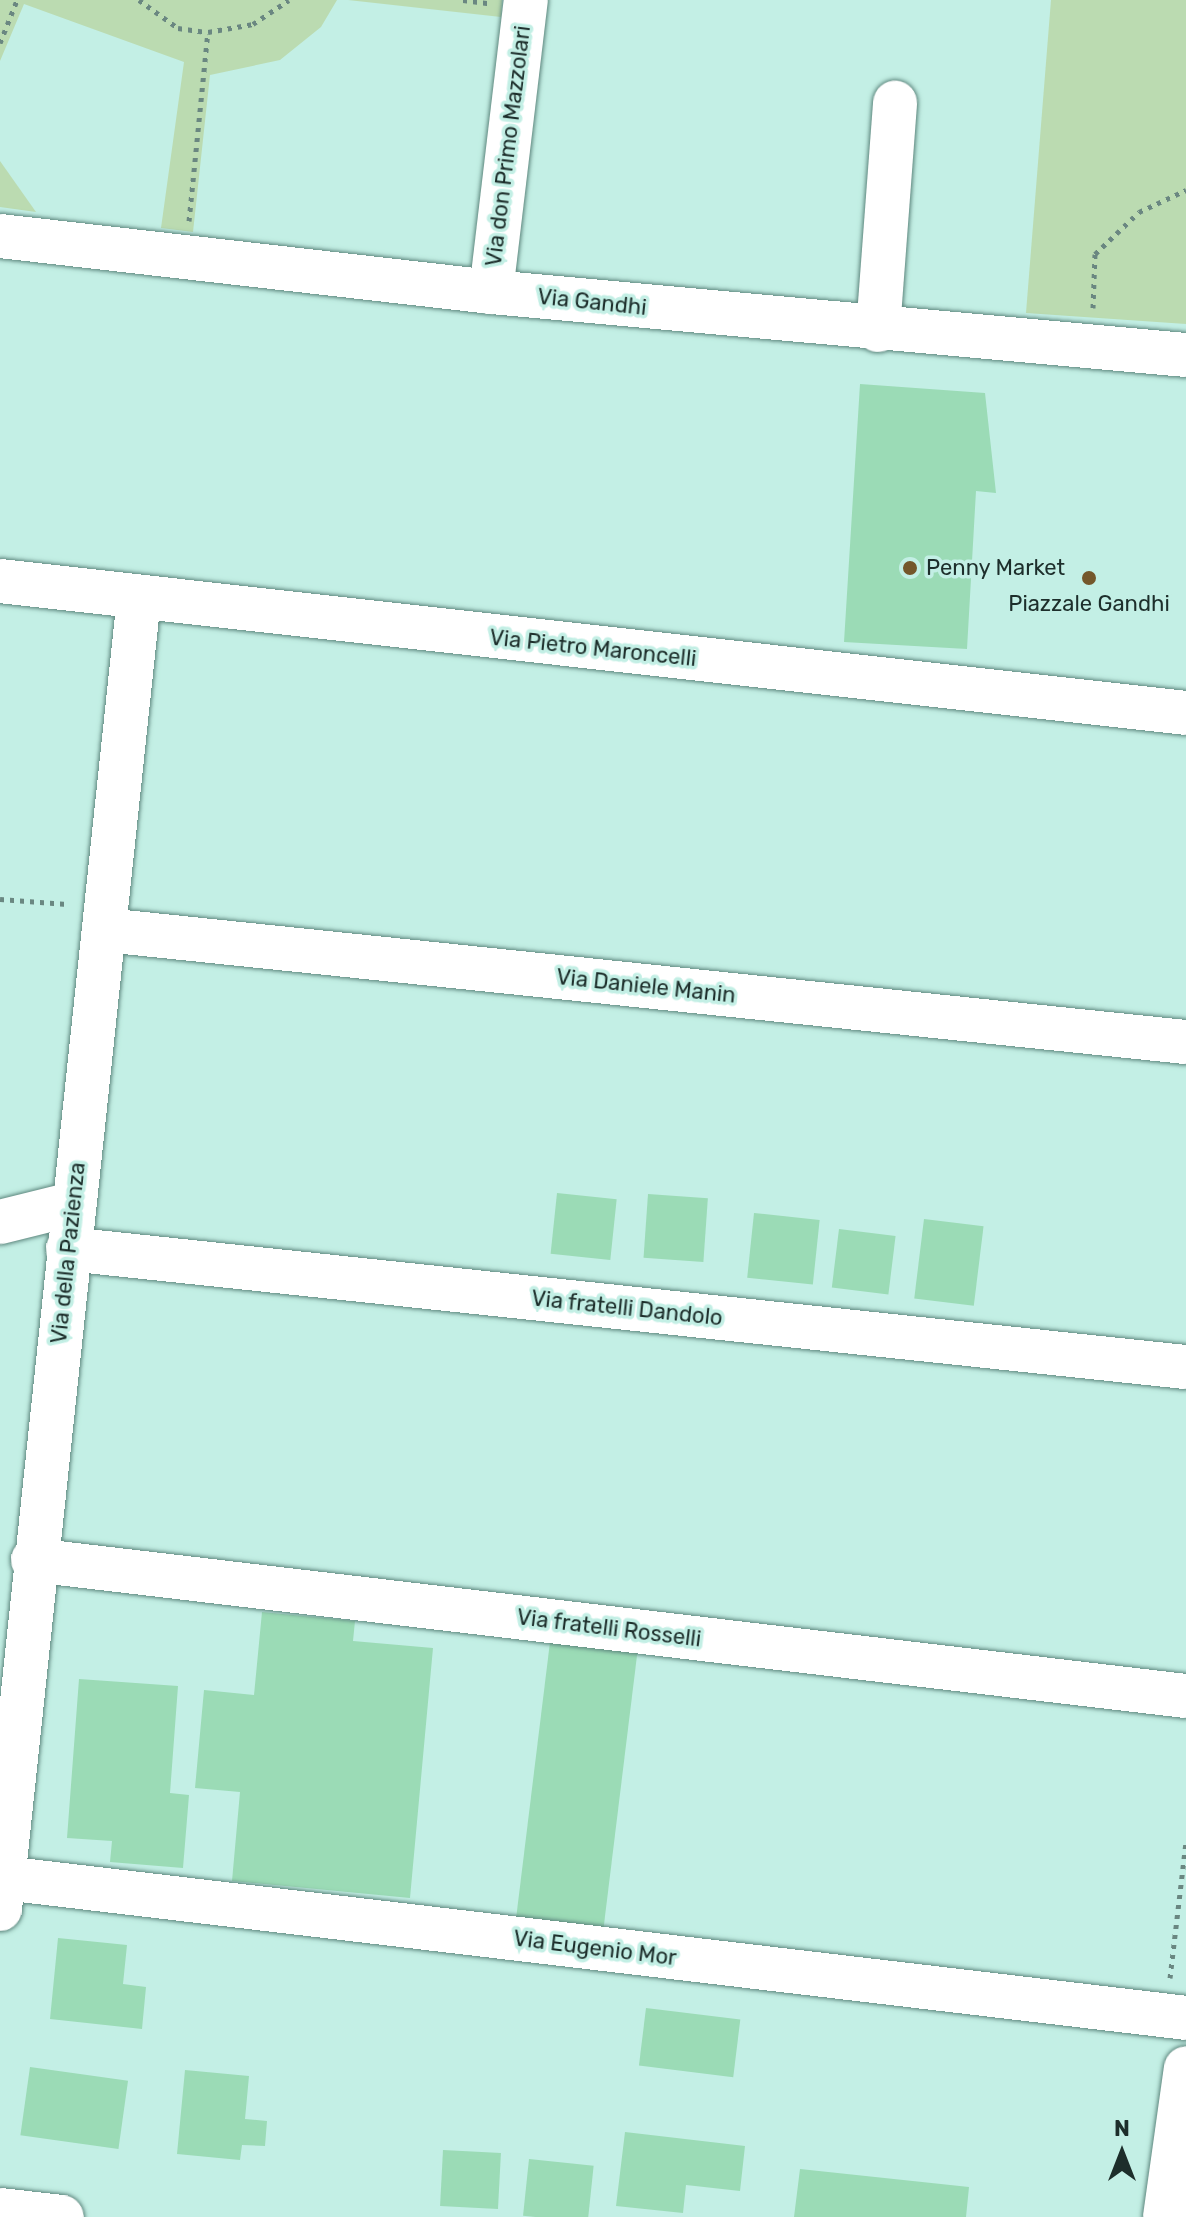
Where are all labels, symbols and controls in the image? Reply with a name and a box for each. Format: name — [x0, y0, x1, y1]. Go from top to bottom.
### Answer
street label: Via don Primo Mazzolari — [480, 24, 536, 268]
street label: Via Gandhi — [536, 283, 648, 321]
place label: Penny Market — [926, 555, 1066, 581]
marker: Penny Market — [901, 559, 919, 577]
marker: Piazzale Gandhi — [1080, 569, 1098, 587]
place label: Piazzale Gandhi — [1008, 591, 1170, 617]
street label: Via Pietro Maroncelli — [488, 624, 698, 672]
street label: Via Daniele Manin — [555, 963, 737, 1009]
street label: Via della Pazienza — [45, 1161, 91, 1345]
street label: Via fratelli Dandolo — [530, 1285, 724, 1331]
street label: Via fratelli Rosselli — [515, 1604, 703, 1652]
street label: Via Eugenio Mor — [512, 1925, 678, 1971]
north arrow — [1082, 2113, 1162, 2193]
text: N — [1114, 2115, 1130, 2142]

